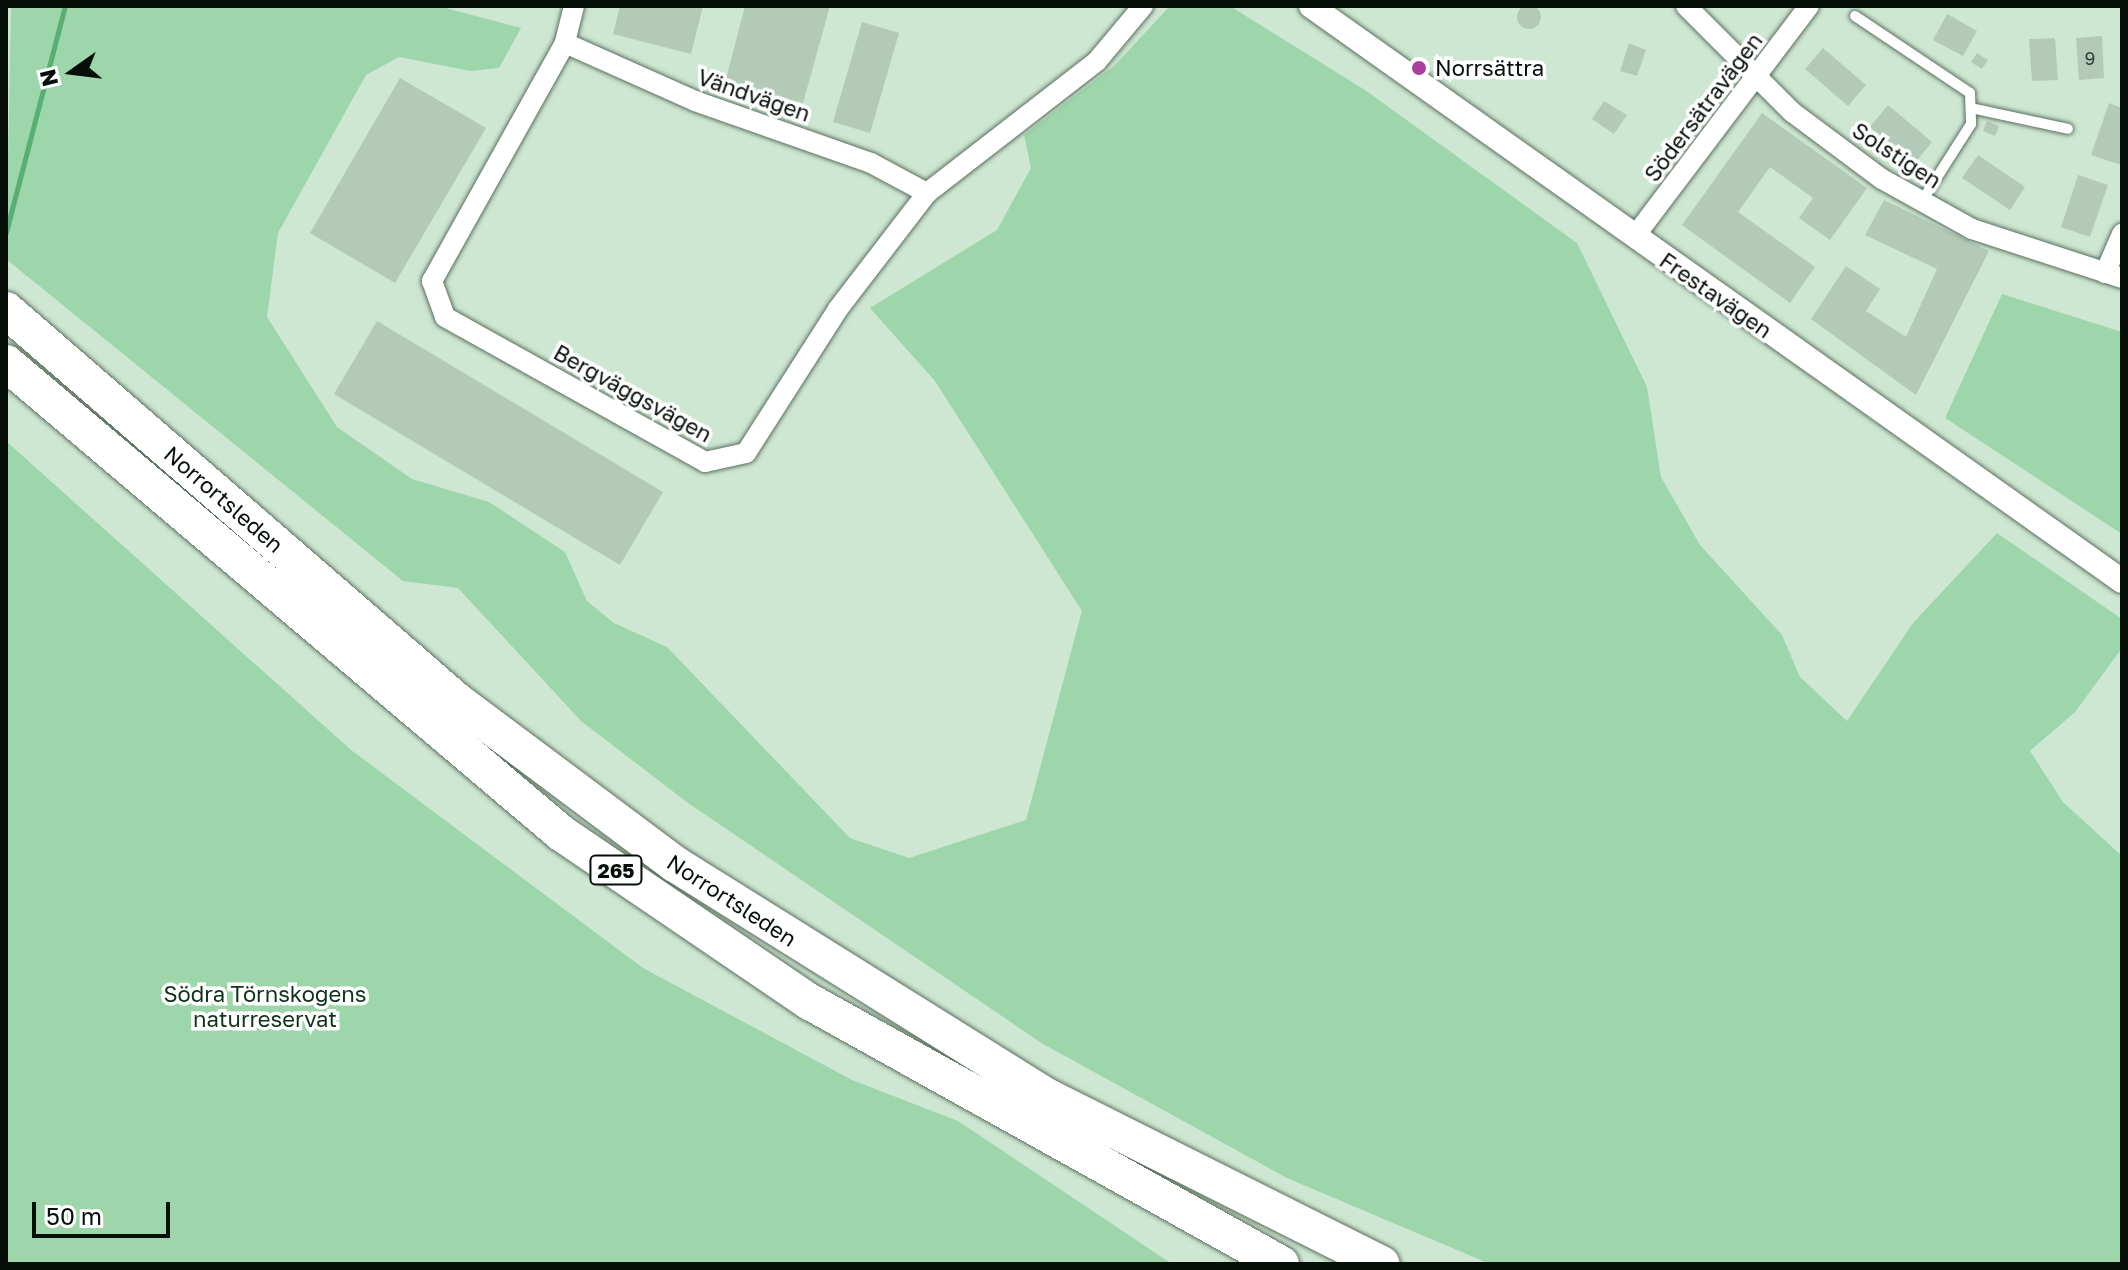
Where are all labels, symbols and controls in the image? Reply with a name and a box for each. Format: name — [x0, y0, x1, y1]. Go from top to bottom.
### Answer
street label: Södersätravägen — [1639, 27, 1767, 187]
north arrow — [32, 32, 112, 112]
house number: 9 — [2085, 47, 2095, 69]
place label: Norrsättra — [1435, 55, 1544, 81]
marker: Norrsättra — [1410, 59, 1428, 77]
street label: Vändvägen — [694, 63, 814, 127]
text: N — [33, 67, 63, 89]
street label: Solstigen — [1848, 117, 1946, 193]
street label: Frestavägen — [1655, 247, 1777, 343]
street label: Bergväggsvägen — [549, 339, 717, 447]
street label: Norrortsleden — [159, 440, 289, 558]
street label: Norrortsleden — [662, 848, 802, 952]
road number: 265 — [588, 854, 644, 886]
park label: Södra Törnskogens naturreservat — [163, 980, 367, 1032]
scale bar — [36, 1186, 174, 1236]
text: 50 m — [46, 1201, 102, 1230]

